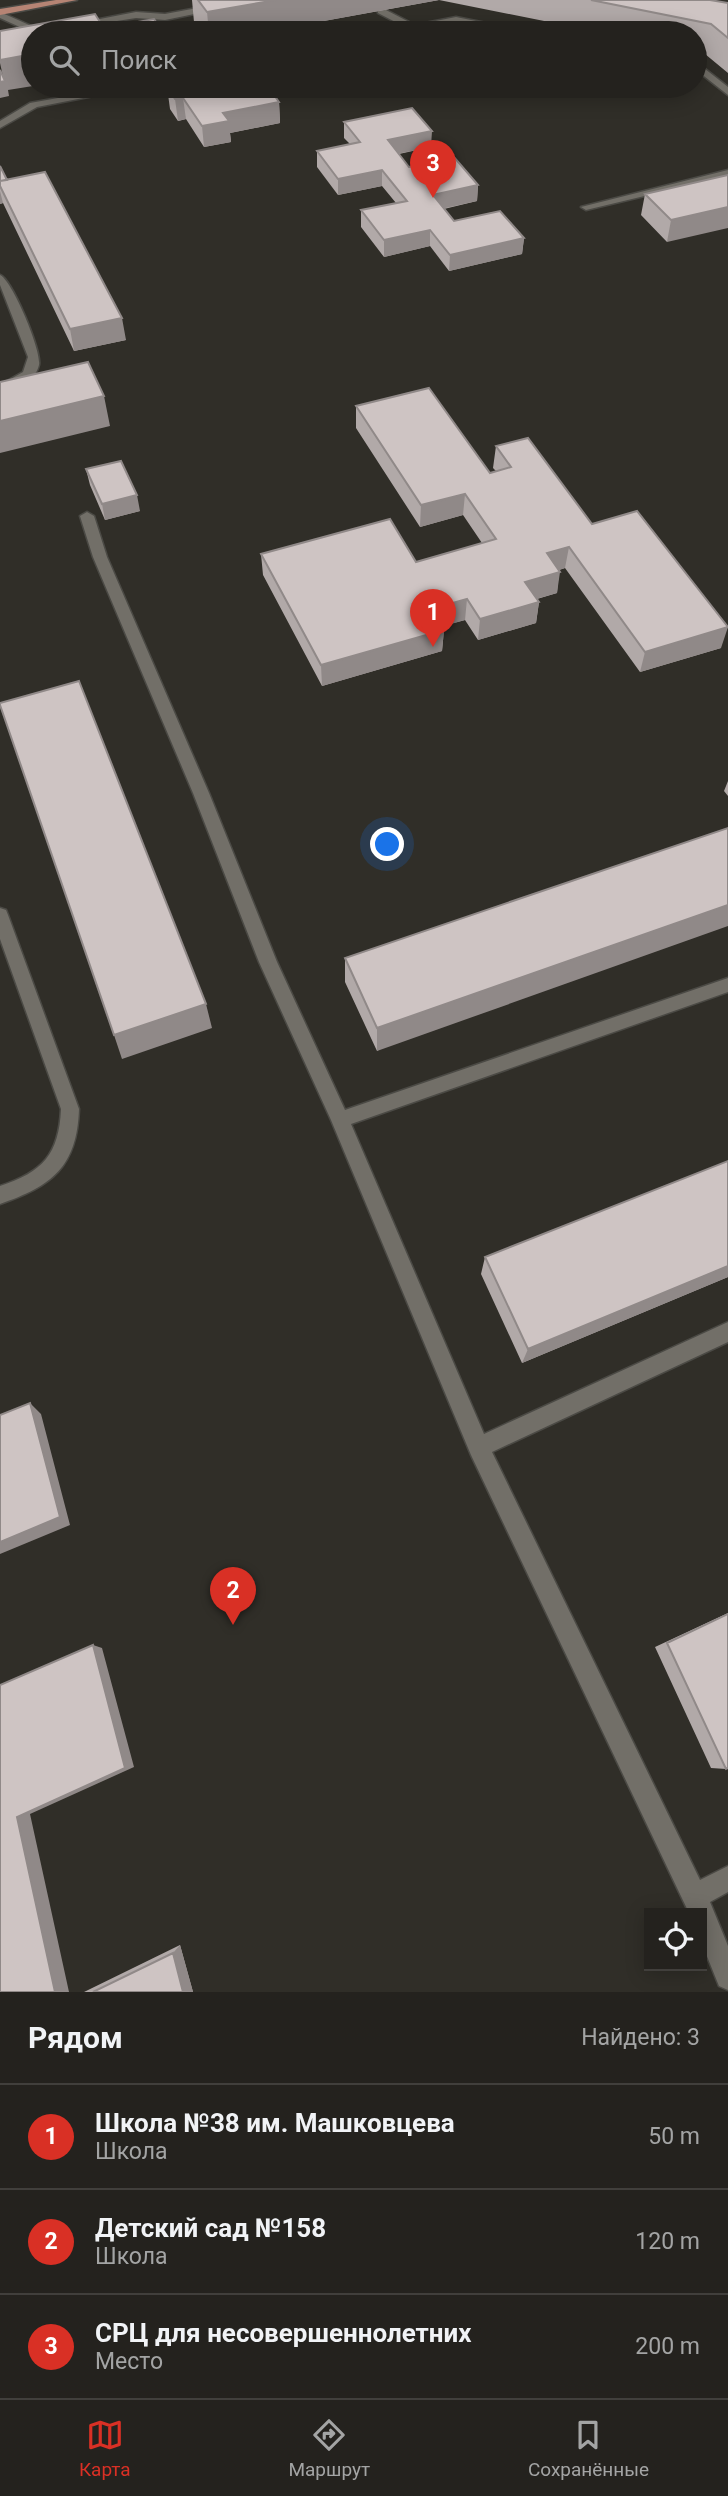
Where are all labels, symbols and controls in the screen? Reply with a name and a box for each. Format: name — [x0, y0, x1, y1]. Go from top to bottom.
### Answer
search box — [21, 21, 707, 98]
icon: search — [45, 41, 83, 79]
text: Поиск — [101, 45, 177, 75]
pin: 3 — [410, 140, 456, 198]
pin: 1 — [410, 589, 456, 647]
your location — [370, 827, 404, 861]
pin: 2 — [210, 1567, 256, 1625]
map controls — [644, 1908, 707, 1971]
button: locate — [644, 1908, 707, 1971]
text: Рядом — [28, 2020, 123, 2055]
text: Найдено: 3 — [581, 2024, 700, 2051]
text: Школа №38 им. Машковцева — [95, 2108, 455, 2138]
text: 1 — [44, 2123, 58, 2150]
text: 50 m — [648, 2123, 700, 2150]
text: Школа — [95, 2138, 168, 2165]
text: Детский сад №158 — [95, 2213, 326, 2243]
text: 2 — [44, 2228, 58, 2255]
text: 120 m — [635, 2228, 700, 2255]
text: Школа — [95, 2243, 168, 2270]
text: СРЦ для несовершеннолетних — [95, 2318, 472, 2348]
text: 3 — [44, 2333, 58, 2360]
text: 200 m — [635, 2333, 700, 2360]
text: Место — [95, 2348, 163, 2375]
tab: Карта — [79, 2416, 131, 2481]
tab: Маршрут — [288, 2416, 370, 2481]
tab: Сохранённые — [528, 2416, 649, 2481]

